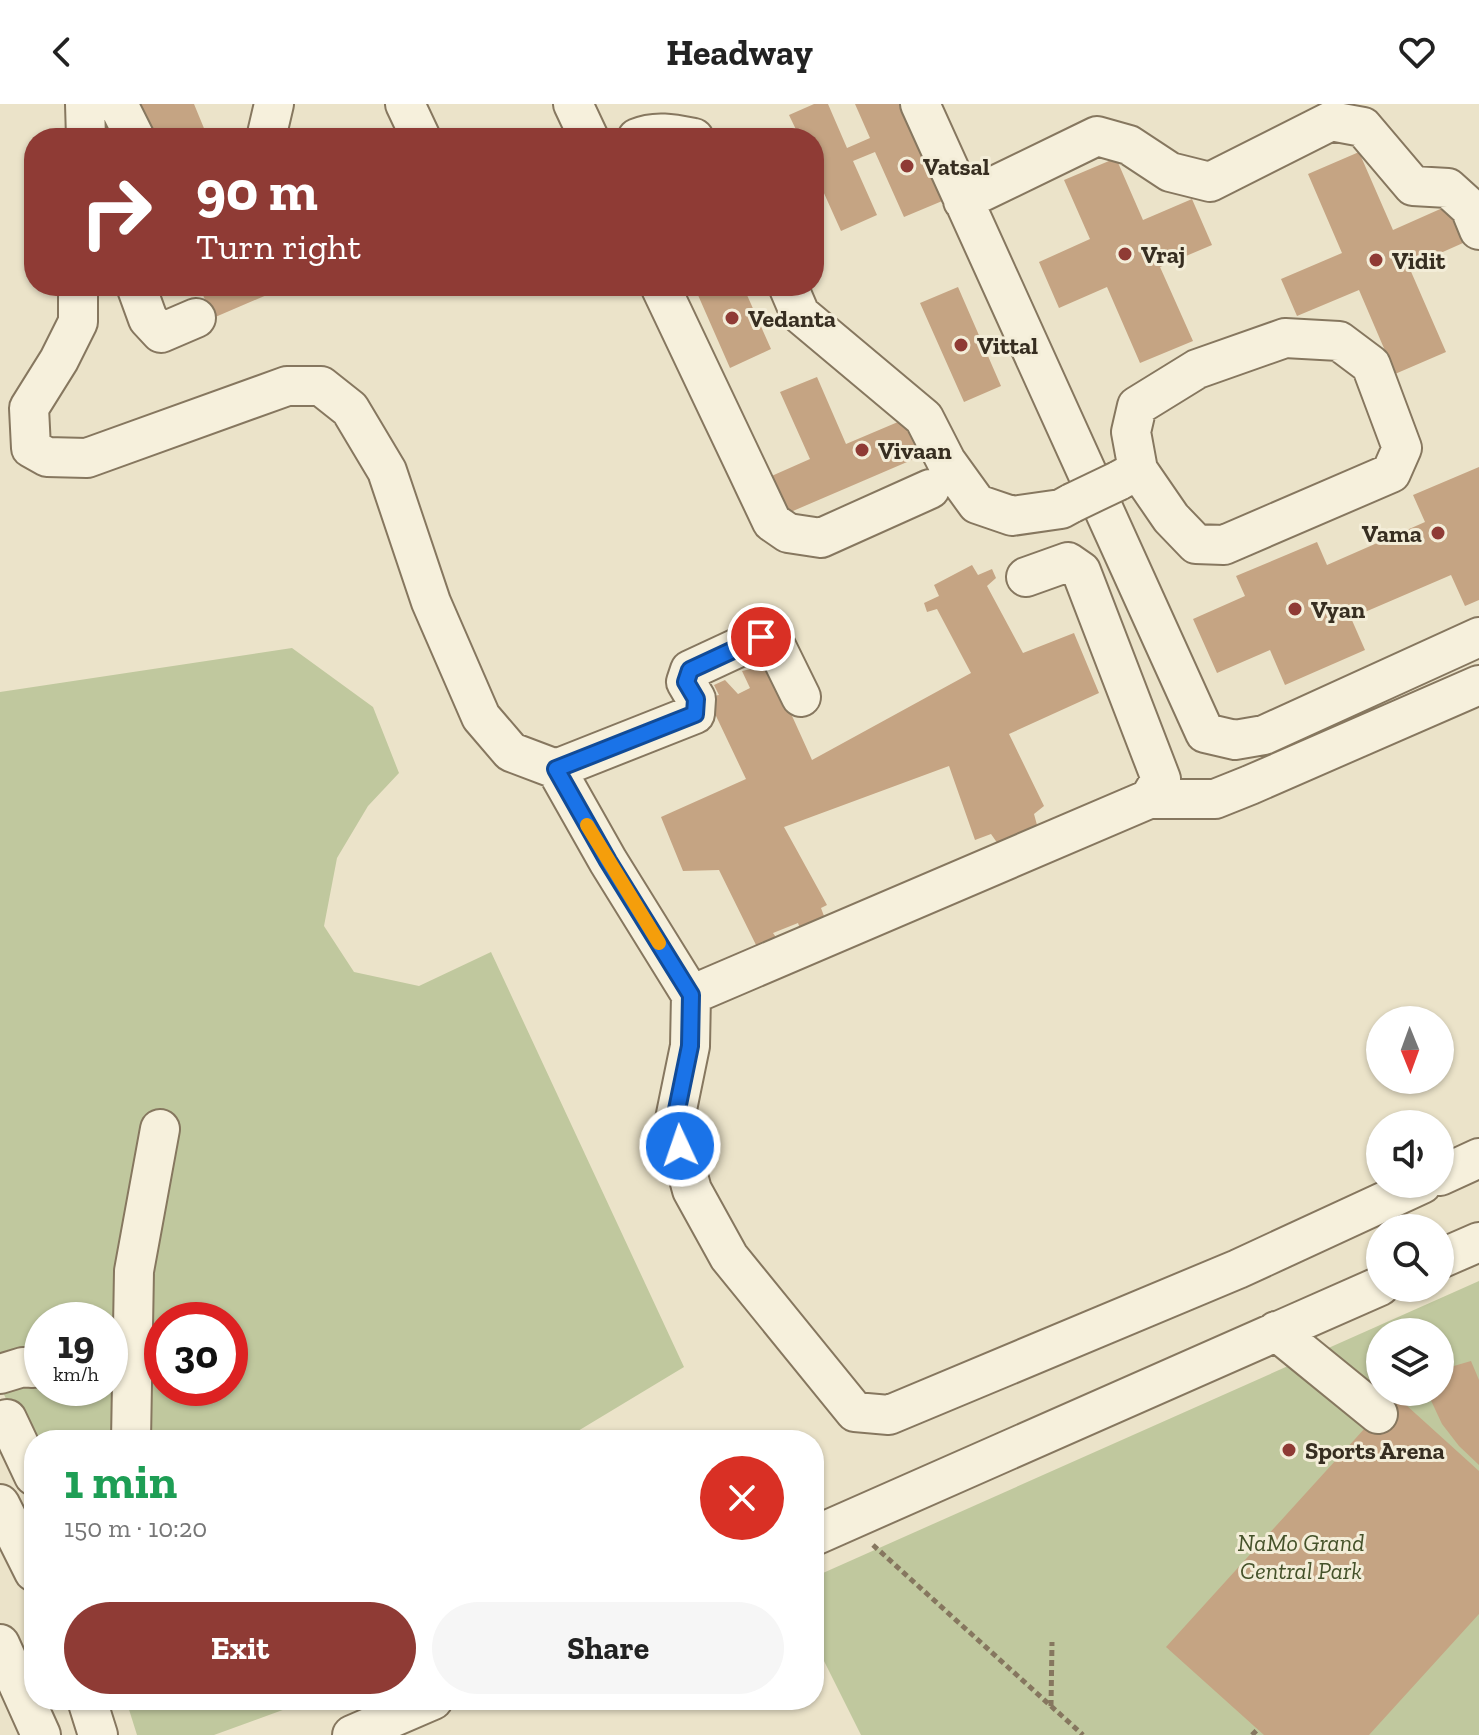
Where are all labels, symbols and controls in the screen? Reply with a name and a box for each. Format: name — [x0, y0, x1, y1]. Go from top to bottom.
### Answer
icon: back — [40, 30, 84, 74]
icon: heart — [1395, 30, 1439, 74]
text: Headway — [666, 31, 813, 74]
place label: Vatsal — [923, 152, 990, 181]
text: 90 m — [196, 157, 318, 224]
marker: Vatsal — [898, 157, 916, 175]
icon: right — [64, 160, 168, 264]
text: Turn right — [196, 225, 361, 268]
place label: Vraj — [1141, 240, 1185, 269]
marker: Vraj — [1116, 245, 1134, 263]
place label: Vidit — [1392, 246, 1446, 275]
marker: Vidit — [1367, 251, 1385, 269]
place label: Vedanta — [748, 304, 836, 333]
marker: Vedanta — [723, 309, 741, 327]
place label: Vittal — [977, 331, 1038, 360]
marker: Vittal — [952, 336, 970, 354]
place label: Vivaan — [878, 436, 952, 465]
marker: Vivaan — [853, 441, 871, 459]
place label: Vama — [1362, 519, 1422, 548]
marker: Vama — [1429, 524, 1447, 542]
place label: Vyan — [1311, 595, 1365, 624]
marker: Vyan — [1286, 600, 1304, 618]
pin — [727, 603, 795, 671]
icon: arrive — [739, 615, 783, 659]
north arrow — [1366, 1006, 1454, 1094]
map controls — [1366, 1006, 1454, 1406]
position arrow — [638, 1104, 722, 1188]
button: sound — [1366, 1110, 1454, 1198]
button: search — [1366, 1214, 1454, 1302]
speed limit sign: 30 — [144, 1302, 248, 1406]
button: layers — [1366, 1318, 1454, 1406]
text: 19 — [57, 1320, 95, 1368]
text: km/h — [53, 1362, 99, 1386]
place label: Sports Arena — [1305, 1436, 1445, 1465]
marker: Sports Arena — [1280, 1441, 1298, 1459]
text: 1 min — [64, 1453, 177, 1510]
button: close — [700, 1456, 784, 1540]
text: 150 m · 10:20 — [64, 1512, 207, 1544]
park label: NaMo Grand Central Park — [1238, 1528, 1364, 1585]
button: Exit — [64, 1602, 416, 1694]
button: Share — [432, 1602, 784, 1694]

